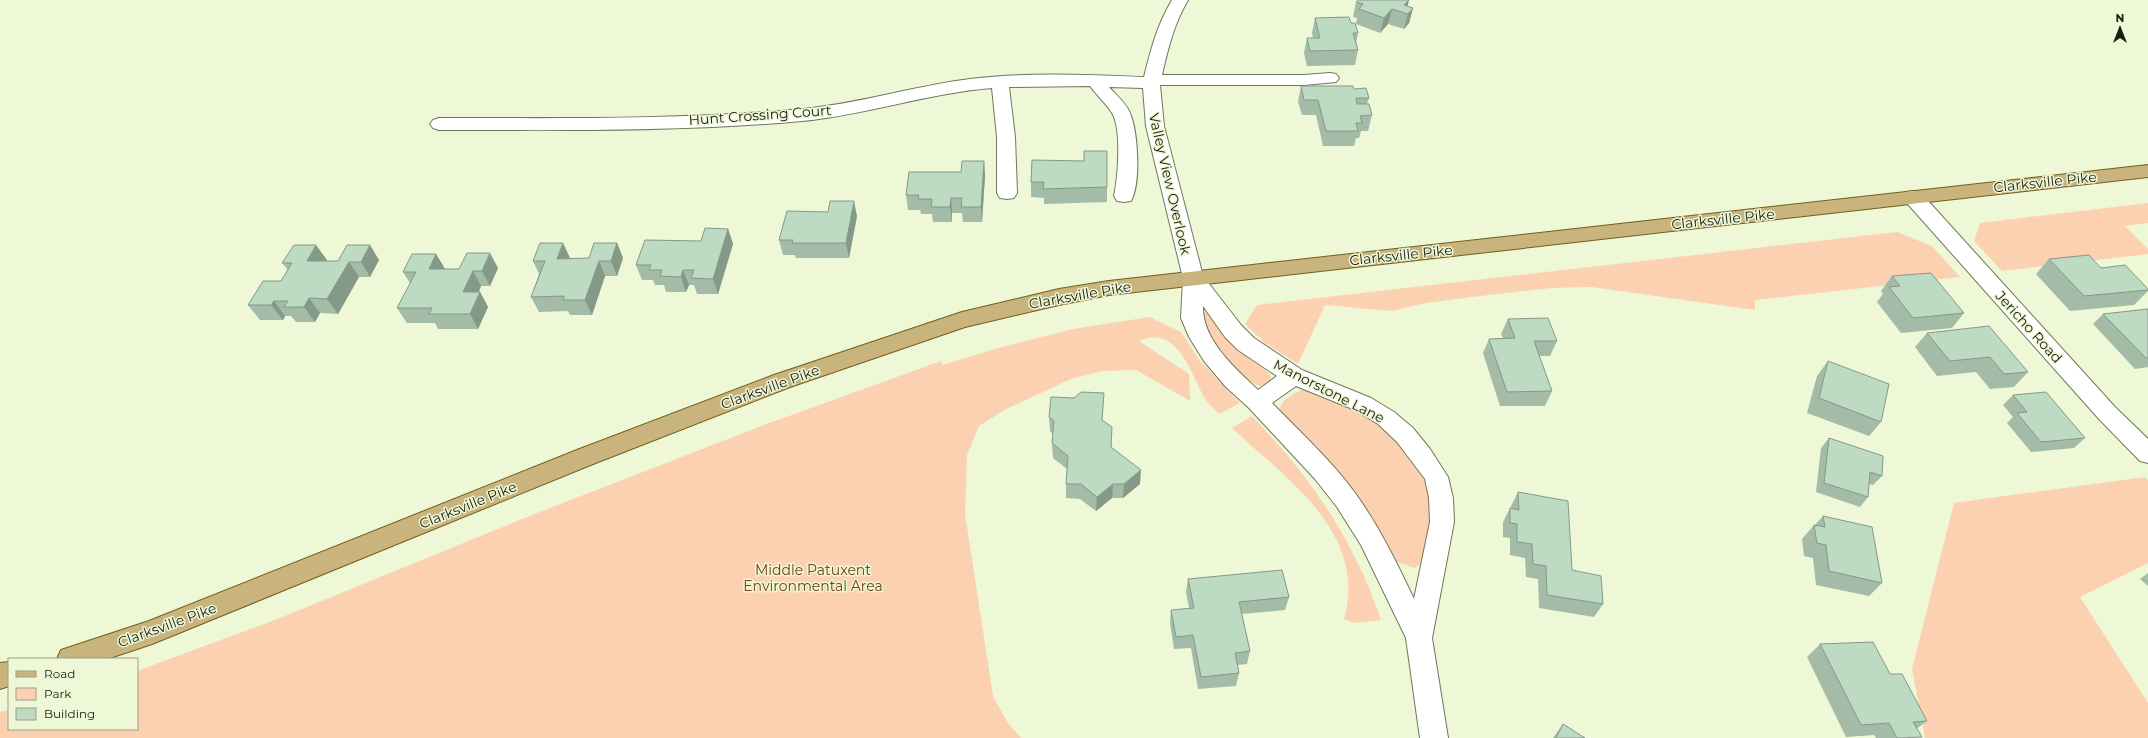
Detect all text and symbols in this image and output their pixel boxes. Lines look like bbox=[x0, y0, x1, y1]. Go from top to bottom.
north arrow bbox=[2100, 8, 2140, 48]
text: N bbox=[2116, 11, 2124, 25]
street label: Hunt Crossing Court bbox=[688, 101, 832, 129]
street label: Valley View Overlook bbox=[1145, 111, 1195, 257]
street label: Clarksville Pike bbox=[1993, 168, 2097, 196]
street label: Clarksville Pike bbox=[1671, 205, 1775, 233]
street label: Clarksville Pike bbox=[1349, 241, 1453, 269]
street label: Clarksville Pike bbox=[1027, 277, 1133, 313]
street label: Jericho Road bbox=[1991, 286, 2066, 367]
street label: Manorstone Lane bbox=[1270, 355, 1388, 427]
street label: Clarksville Pike bbox=[718, 361, 822, 413]
street label: Clarksville Pike bbox=[417, 477, 519, 533]
park label: Middle Patuxent Environmental Area bbox=[743, 561, 883, 595]
street label: Clarksville Pike bbox=[115, 599, 219, 651]
legend bbox=[8, 658, 138, 730]
text: Road bbox=[44, 666, 75, 681]
text: Park bbox=[44, 686, 72, 701]
text: Building bbox=[44, 706, 95, 721]

